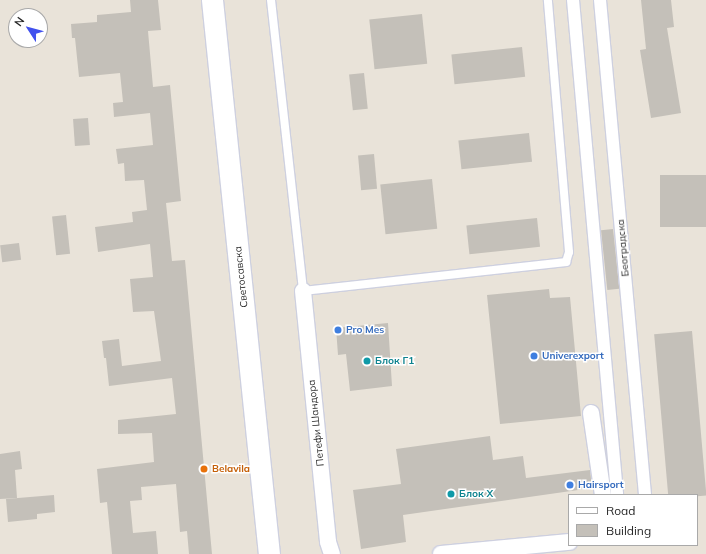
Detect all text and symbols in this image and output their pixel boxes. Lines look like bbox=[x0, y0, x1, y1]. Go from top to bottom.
north arrow bbox=[8, 8, 48, 48]
text: N bbox=[11, 14, 27, 29]
street label: Београдска bbox=[615, 219, 631, 277]
street label: Светосавска bbox=[232, 246, 250, 308]
place label: Pro Mes bbox=[346, 324, 384, 336]
marker: Pro Mes bbox=[333, 325, 343, 335]
place label: Univerexport bbox=[542, 350, 604, 362]
marker: Univerexport bbox=[529, 351, 539, 361]
place label: Блок Г1 bbox=[375, 355, 414, 367]
marker: Блок Г1 bbox=[362, 356, 372, 366]
street label: Петефи Шандора bbox=[305, 379, 327, 467]
place label: Belavila bbox=[212, 463, 250, 475]
marker: Belavila bbox=[199, 464, 209, 474]
place label: Hairsport bbox=[578, 479, 624, 491]
marker: Hairsport bbox=[565, 480, 575, 490]
place label: Блок Х bbox=[459, 488, 493, 500]
marker: Блок Х bbox=[446, 489, 456, 499]
legend bbox=[568, 494, 698, 546]
text: Road bbox=[606, 503, 635, 518]
text: Building bbox=[606, 523, 651, 538]

